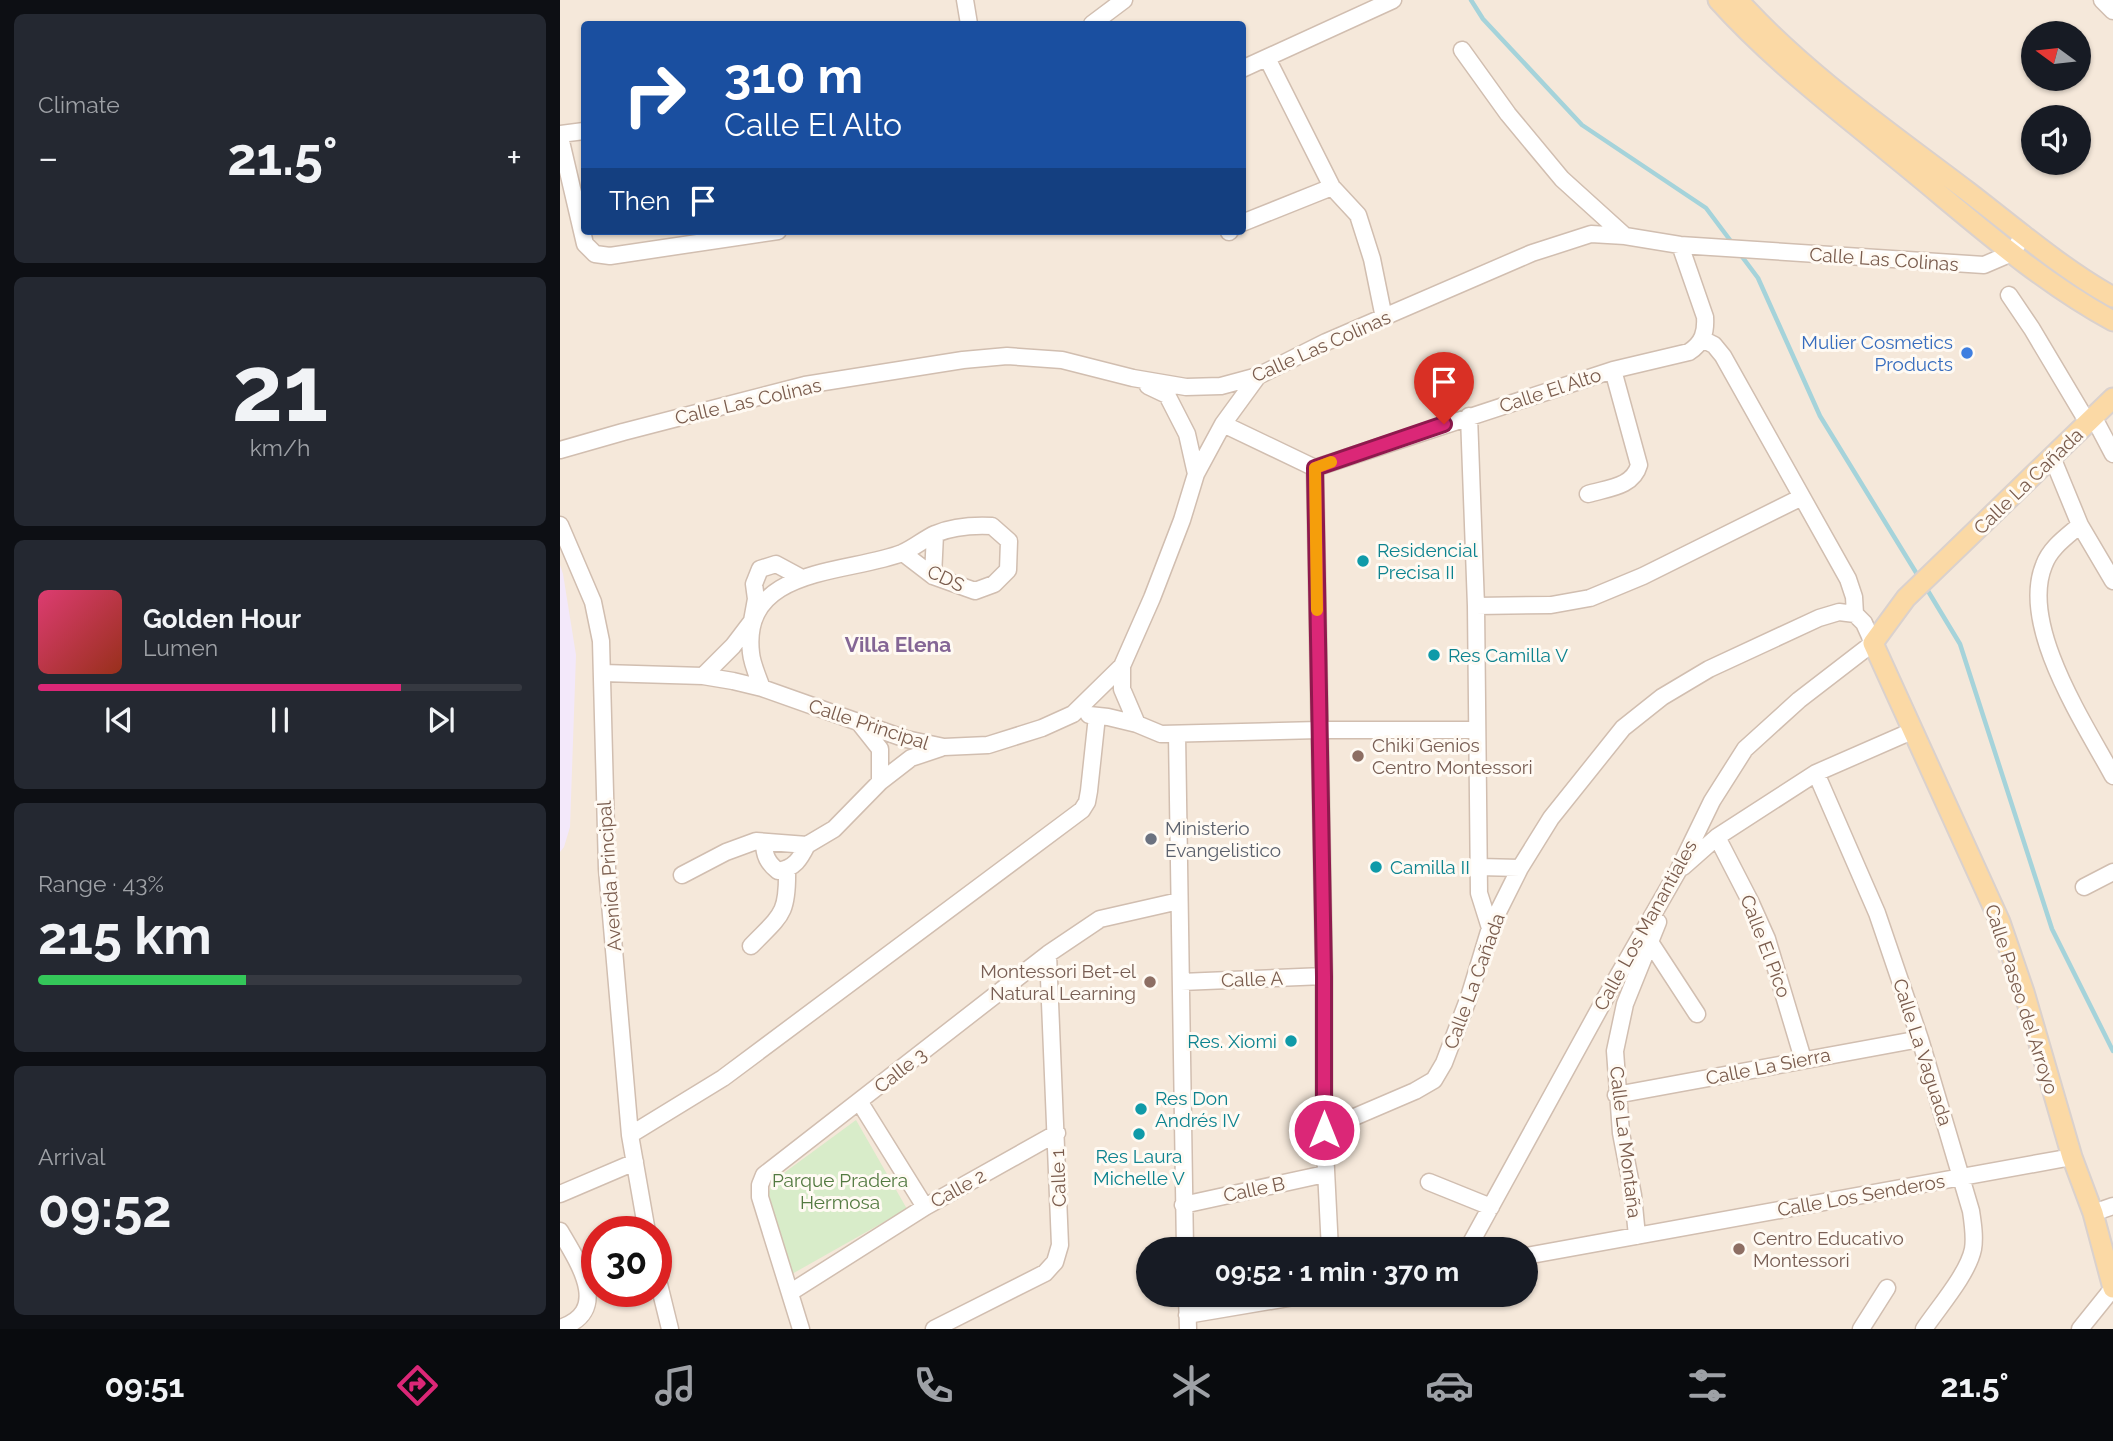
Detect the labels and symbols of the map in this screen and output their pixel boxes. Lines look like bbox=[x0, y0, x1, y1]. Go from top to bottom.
north arrow bbox=[2021, 21, 2091, 91]
street label: Calle Las Colinas bbox=[1809, 243, 1959, 275]
street label: Calle Las Colinas bbox=[1248, 306, 1394, 386]
place label: Mulier Cosmetics Products bbox=[1801, 331, 1953, 375]
marker: Mulier Cosmetics Products bbox=[1959, 345, 1975, 361]
pin bbox=[1414, 352, 1474, 424]
street label: Calle El Alto bbox=[1496, 363, 1604, 417]
street label: Calle Las Colinas bbox=[673, 373, 823, 429]
street label: Calle La Cañada bbox=[1969, 423, 2087, 539]
place label: Residencial Precisa II bbox=[1377, 539, 1479, 583]
marker: Residencial Precisa II bbox=[1355, 553, 1371, 569]
street label: CDS bbox=[924, 560, 968, 596]
district label: Villa Elena bbox=[845, 632, 951, 657]
place label: Res Camilla V bbox=[1448, 644, 1568, 666]
marker: Res Camilla V bbox=[1426, 647, 1442, 663]
street label: Calle Principal bbox=[806, 694, 933, 754]
place label: Chiki Genios Centro Montessori bbox=[1372, 734, 1533, 778]
marker: Chiki Genios Centro Montessori bbox=[1350, 748, 1366, 764]
street label: Avenida Principal bbox=[593, 799, 625, 952]
place label: Ministerio Evangelistico bbox=[1165, 817, 1281, 861]
marker: Ministerio Evangelistico bbox=[1143, 831, 1159, 847]
street label: Calle Los Manantiales bbox=[1589, 836, 1701, 1014]
place label: Camilla II bbox=[1390, 856, 1470, 878]
marker: Camilla II bbox=[1368, 859, 1384, 875]
street label: Calle El Pico bbox=[1736, 891, 1796, 1001]
street label: Calle Paseo del Arroyo bbox=[1981, 901, 2063, 1097]
street label: Calle La Cañada bbox=[1439, 910, 1509, 1052]
place label: Montessori Bet-el Natural Learning bbox=[980, 960, 1137, 1004]
street label: Calle A bbox=[1221, 967, 1284, 991]
marker: Montessori Bet-el Natural Learning bbox=[1142, 974, 1158, 990]
street label: Calle La Vaguada bbox=[1889, 976, 1957, 1128]
place label: Res. Xiomi bbox=[1187, 1030, 1277, 1052]
marker: Res. Xiomi bbox=[1283, 1033, 1299, 1049]
street label: Calle 3 bbox=[870, 1043, 930, 1097]
street label: Calle La Sierra bbox=[1704, 1043, 1832, 1089]
street label: Calle La Montaña bbox=[1606, 1065, 1646, 1219]
place label: Res Don Andrés IV bbox=[1155, 1087, 1240, 1131]
position arrow bbox=[1287, 1093, 1361, 1167]
marker: Res Don Andrés IV bbox=[1133, 1101, 1149, 1117]
marker: Res Laura Michelle V bbox=[1131, 1126, 1147, 1142]
place label: Res Laura Michelle V bbox=[1093, 1145, 1185, 1189]
street label: Calle 1 bbox=[1046, 1149, 1070, 1207]
street label: Calle 2 bbox=[927, 1164, 989, 1212]
park label: Parque Pradera Hermosa bbox=[772, 1169, 908, 1213]
street label: Calle Los Senderos bbox=[1776, 1169, 1946, 1221]
street label: Calle B bbox=[1221, 1172, 1287, 1206]
speed limit sign: 30 bbox=[581, 1216, 672, 1307]
place label: Centro Educativo Montessori bbox=[1753, 1227, 1904, 1271]
marker: Centro Educativo Montessori bbox=[1731, 1241, 1747, 1257]

